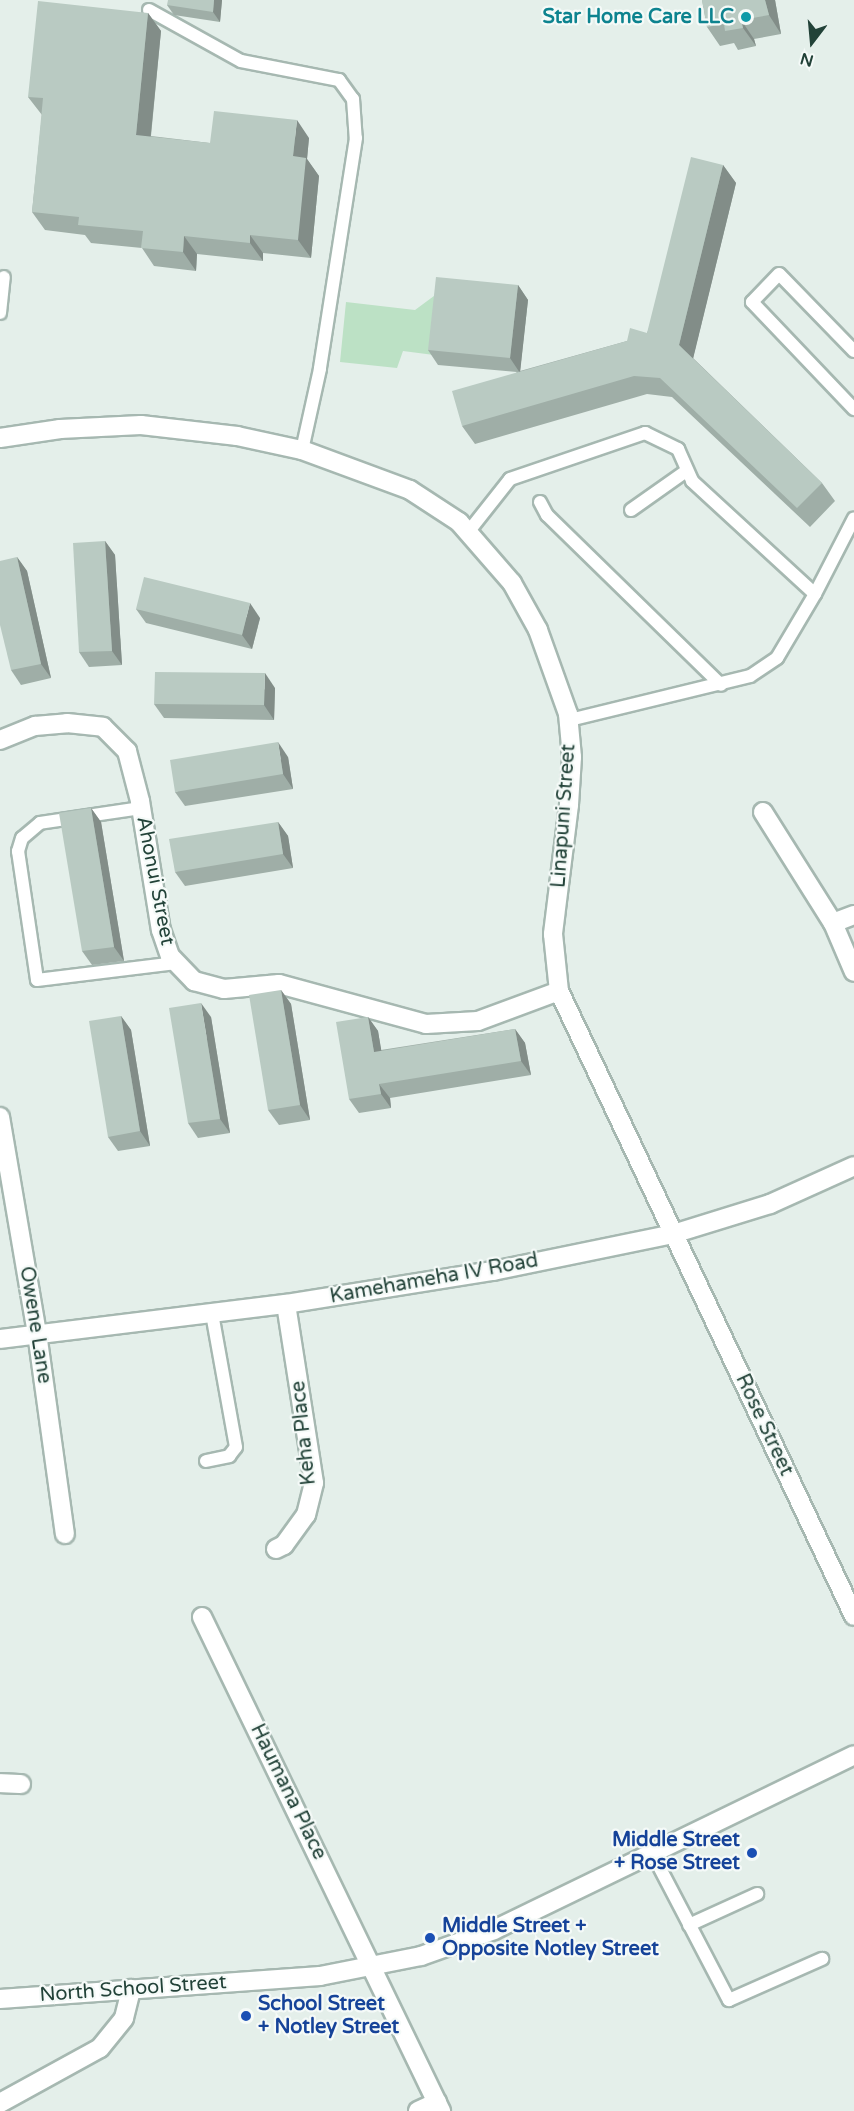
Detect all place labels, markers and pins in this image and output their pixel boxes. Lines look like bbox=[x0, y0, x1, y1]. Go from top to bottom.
place label: Star Home Care LLC bbox=[543, 5, 734, 29]
marker: Star Home Care LLC bbox=[739, 10, 753, 24]
place label: Middle Street + Rose Street bbox=[612, 1829, 740, 1876]
marker: Middle Street + Rose Street bbox=[745, 1846, 759, 1860]
place label: Middle Street + Opposite Notley Street bbox=[442, 1914, 659, 1961]
marker: Middle Street + Opposite Notley Street bbox=[423, 1931, 437, 1945]
place label: School Street + Notley Street bbox=[258, 1992, 399, 2039]
marker: School Street + Notley Street bbox=[239, 2009, 253, 2023]

